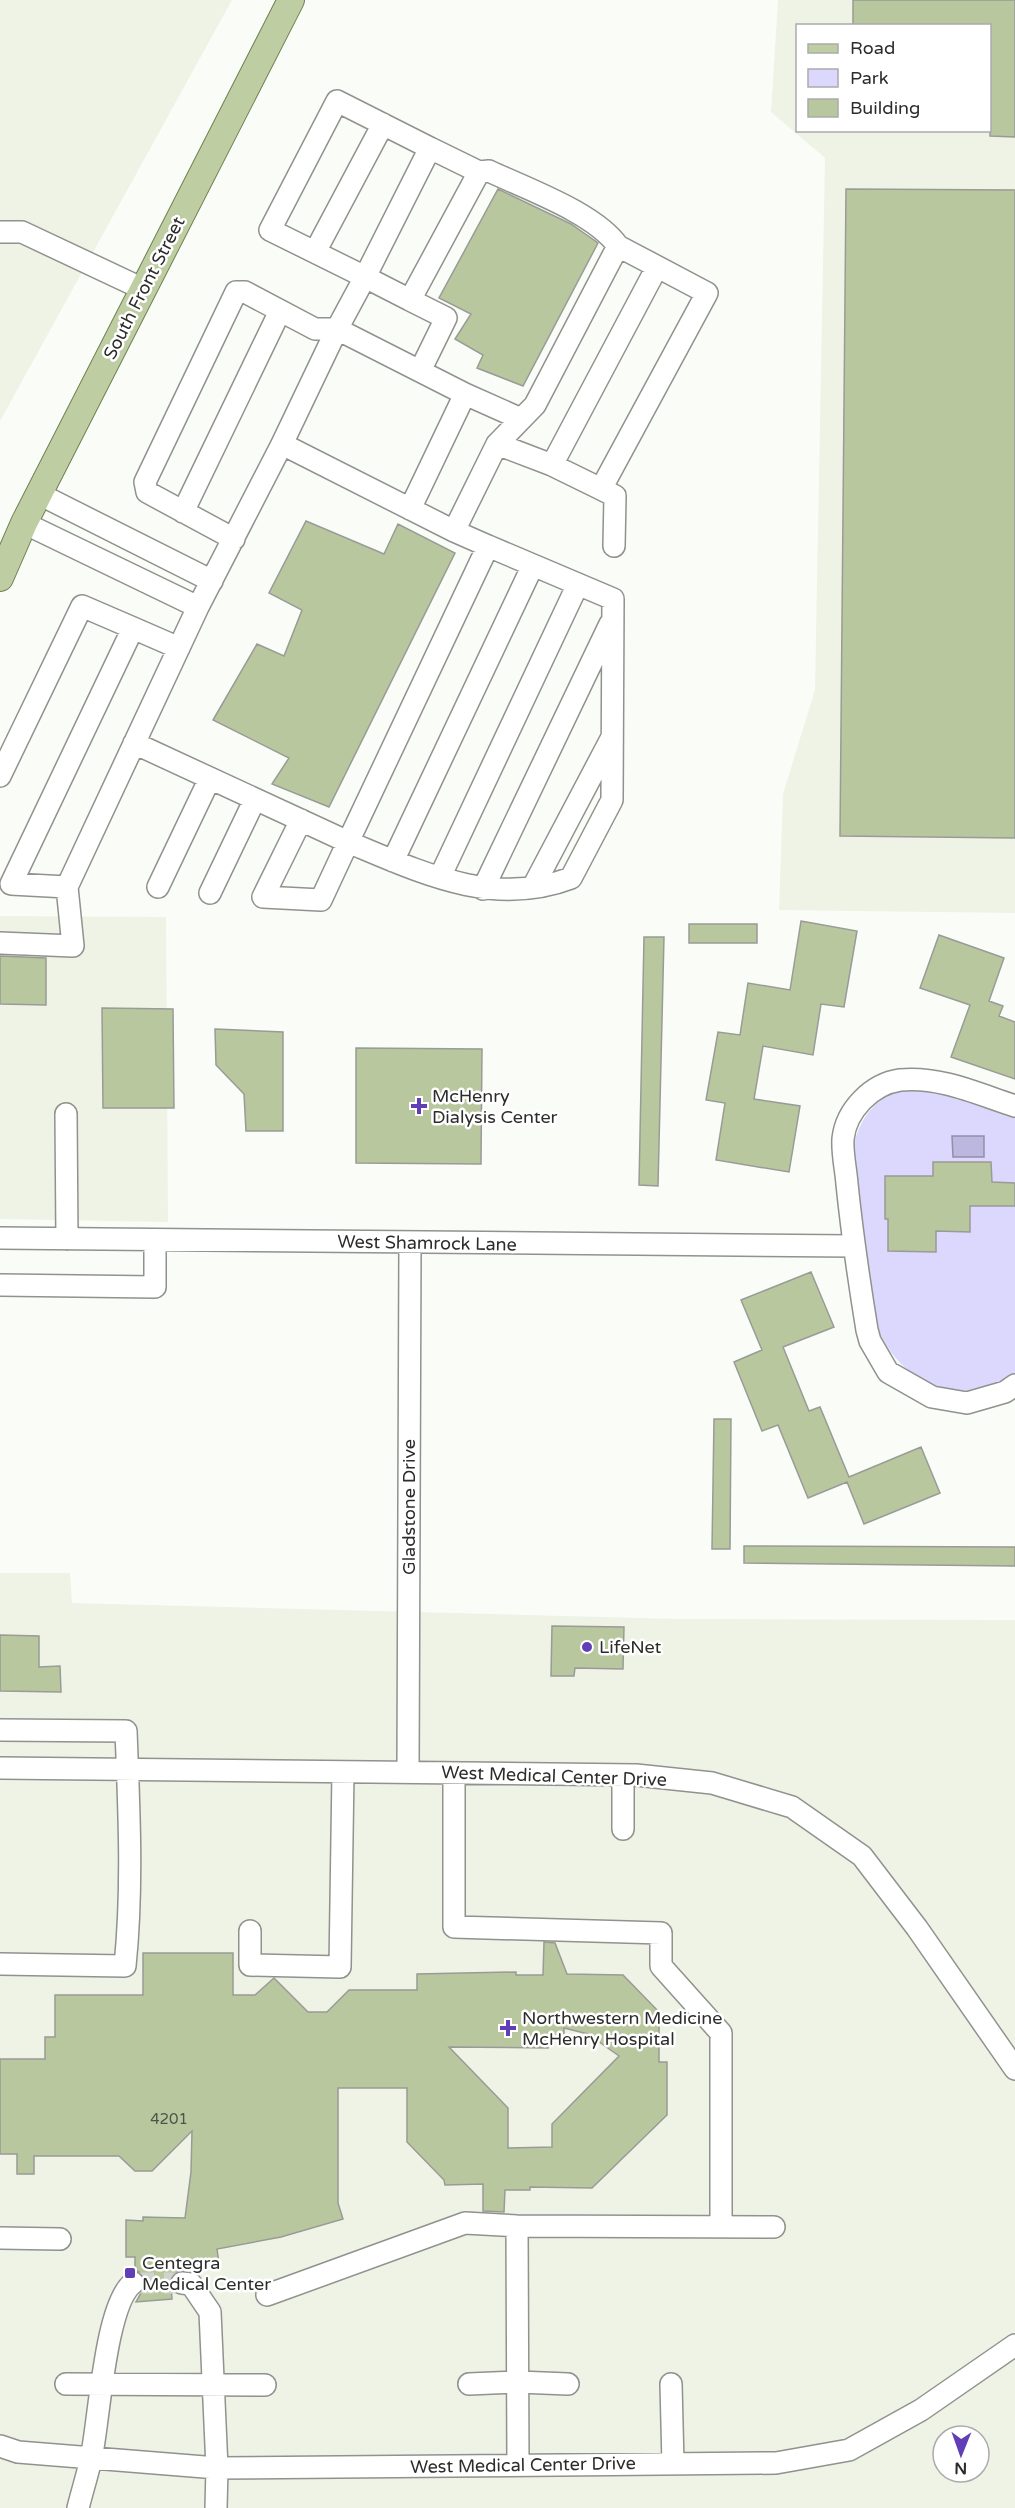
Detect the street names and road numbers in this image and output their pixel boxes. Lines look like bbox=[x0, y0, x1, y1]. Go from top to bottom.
street label: South Front Street bbox=[98, 213, 190, 363]
street label: West Shamrock Lane bbox=[337, 1230, 517, 1256]
street label: Gladstone Drive bbox=[398, 1439, 420, 1575]
street label: West Medical Center Drive bbox=[441, 1761, 667, 1791]
street label: West Medical Center Drive bbox=[410, 2452, 636, 2478]

